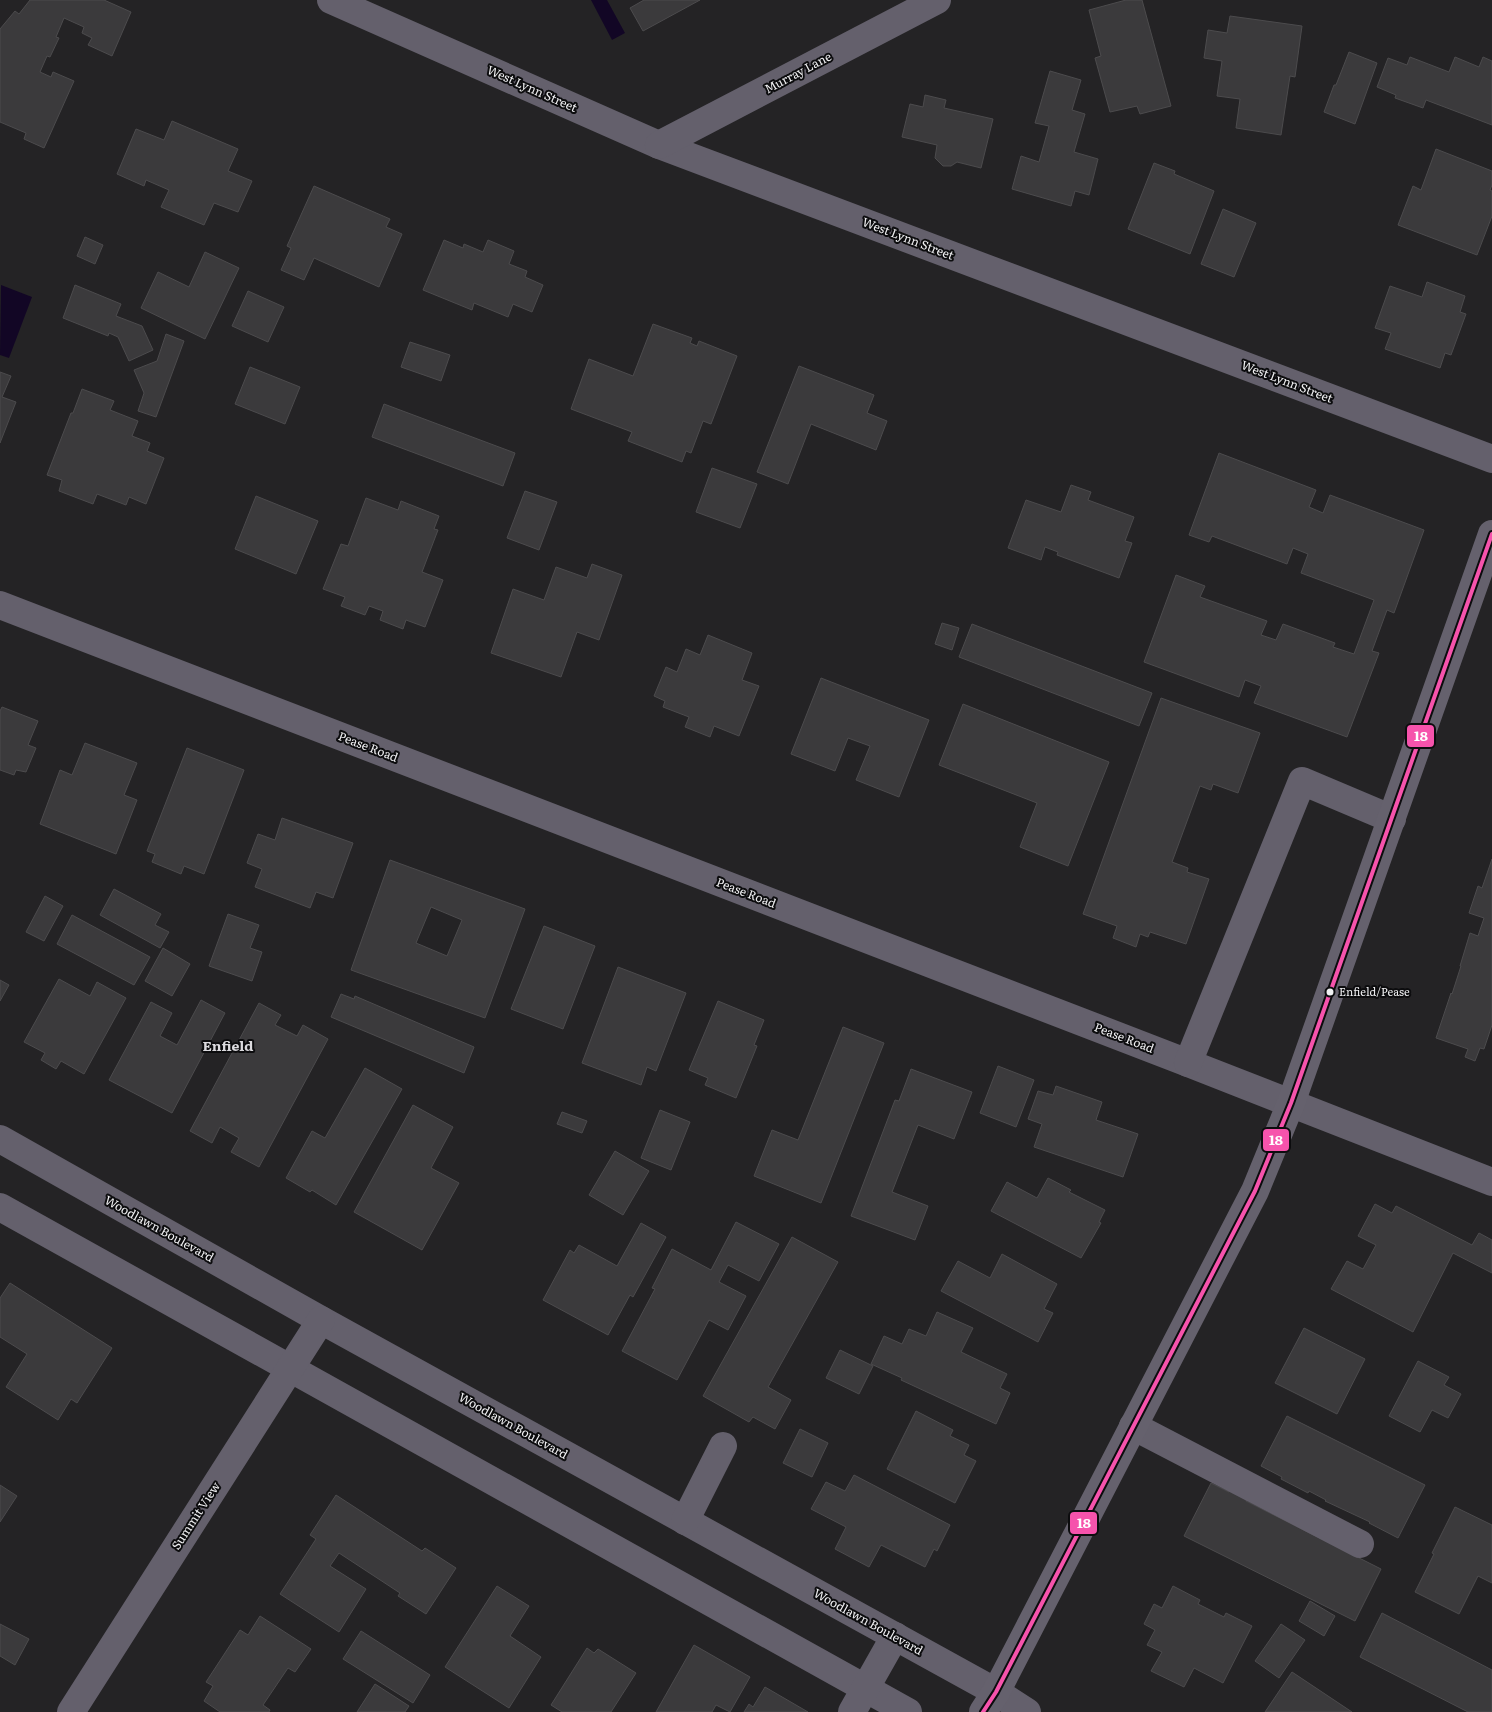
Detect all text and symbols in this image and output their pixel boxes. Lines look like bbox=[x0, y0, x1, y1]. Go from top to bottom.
street label: Murray Lane bbox=[761, 47, 834, 97]
street label: West Lynn Street bbox=[484, 60, 580, 116]
street label: West Lynn Street bbox=[860, 212, 957, 264]
street label: West Lynn Street bbox=[1239, 355, 1336, 407]
line badge: 18 bbox=[1406, 724, 1435, 748]
text: 18 bbox=[1414, 725, 1428, 745]
street label: Pease Road bbox=[336, 726, 402, 766]
street label: Pease Road bbox=[714, 872, 780, 912]
place label: Enfield/Pease bbox=[1339, 983, 1410, 999]
marker: Enfield/Pease bbox=[1325, 987, 1335, 997]
street label: Pease Road bbox=[1092, 1017, 1158, 1057]
district label: Enfield bbox=[202, 1035, 254, 1055]
line badge: 18 bbox=[1262, 1128, 1290, 1152]
text: 18 bbox=[1269, 1129, 1283, 1149]
street label: Woodlawn Boulevard bbox=[101, 1190, 218, 1266]
street label: Woodlawn Boulevard bbox=[455, 1387, 572, 1463]
street label: Summit View bbox=[166, 1477, 224, 1553]
line badge: 18 bbox=[1069, 1511, 1098, 1535]
text: 18 bbox=[1077, 1512, 1091, 1532]
street label: Woodlawn Boulevard bbox=[810, 1583, 927, 1659]

